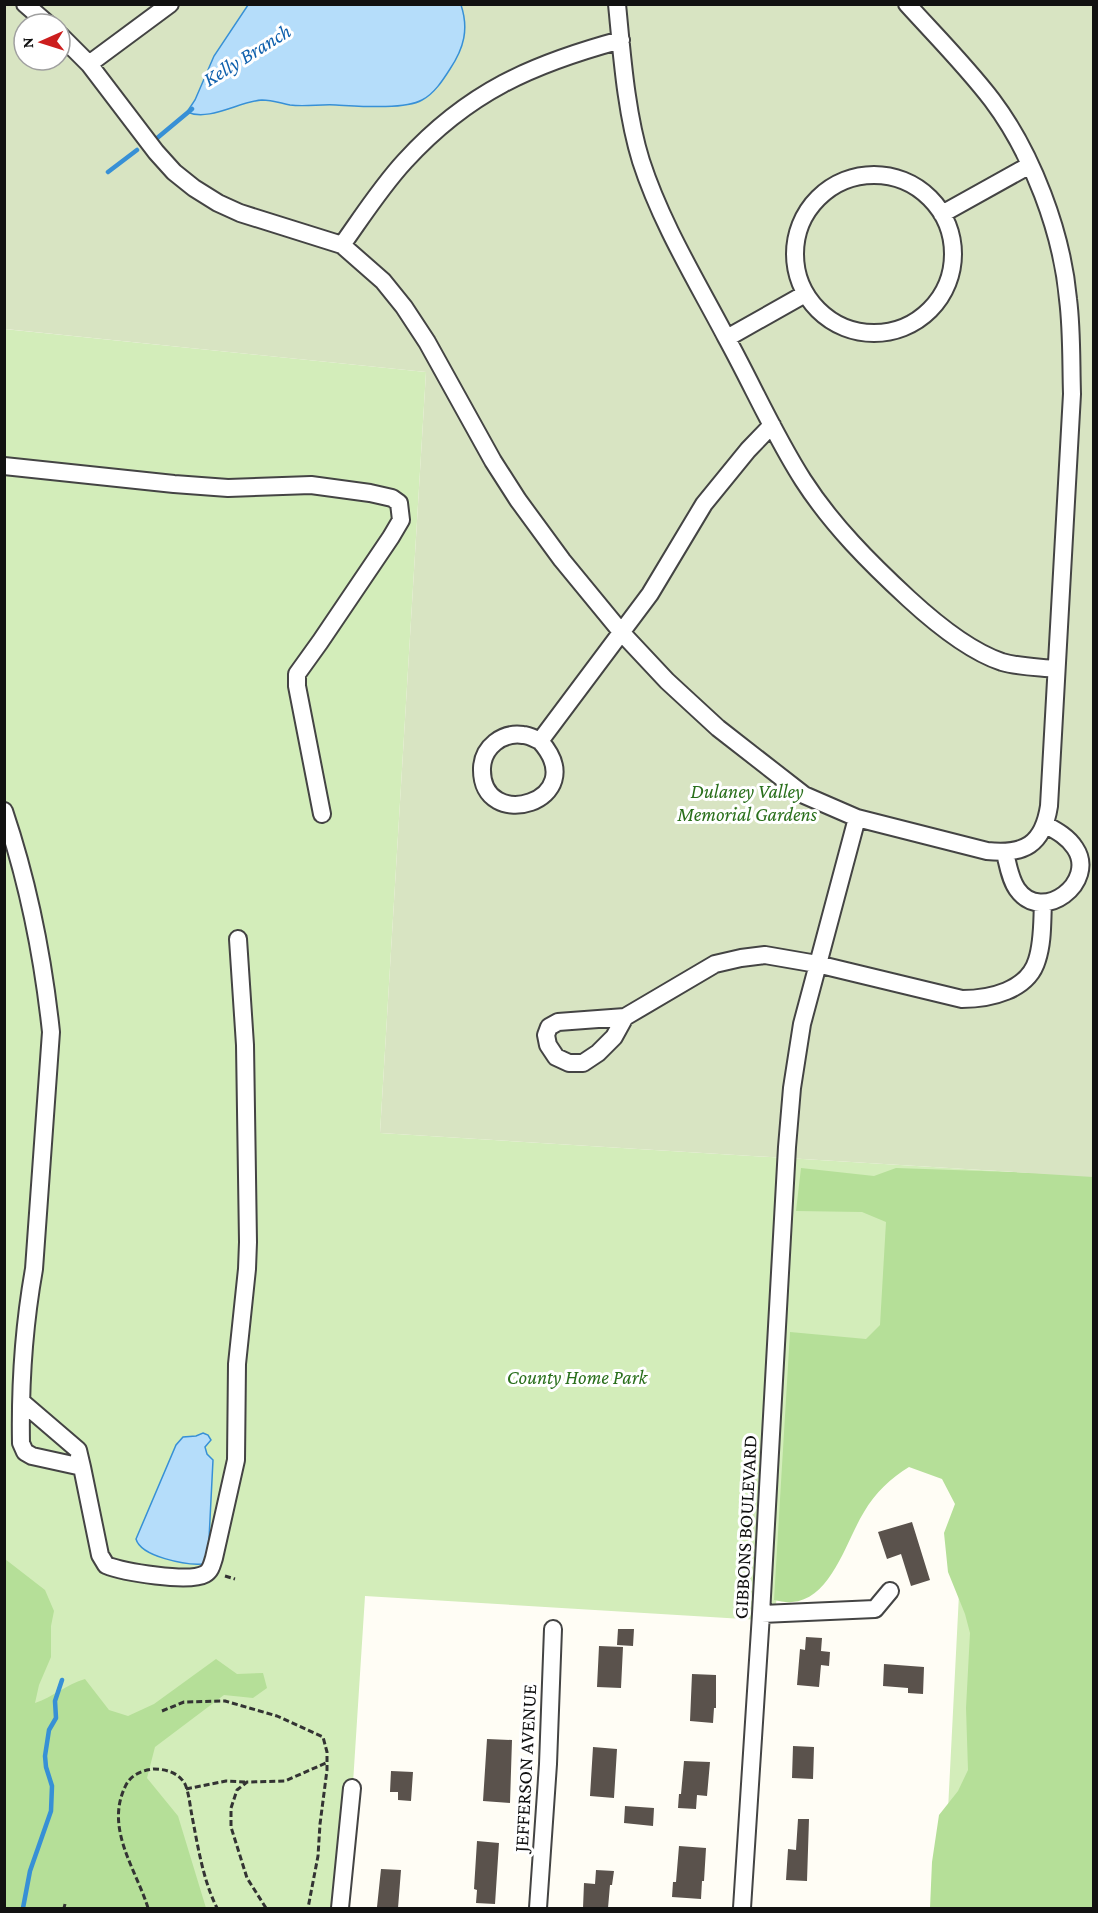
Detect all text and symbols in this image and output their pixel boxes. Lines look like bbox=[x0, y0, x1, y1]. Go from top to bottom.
north arrow bbox=[12, 12, 72, 72]
water label: Kelly Branch bbox=[199, 19, 295, 91]
text: N bbox=[19, 37, 36, 49]
park label: Dulaney Valley Memorial Gardens bbox=[676, 780, 818, 825]
park label: County Home Park bbox=[507, 1366, 649, 1389]
street label: GIBBONS BOULEVARD bbox=[729, 1434, 761, 1620]
street label: JEFFERSON AVENUE bbox=[510, 1683, 541, 1855]

